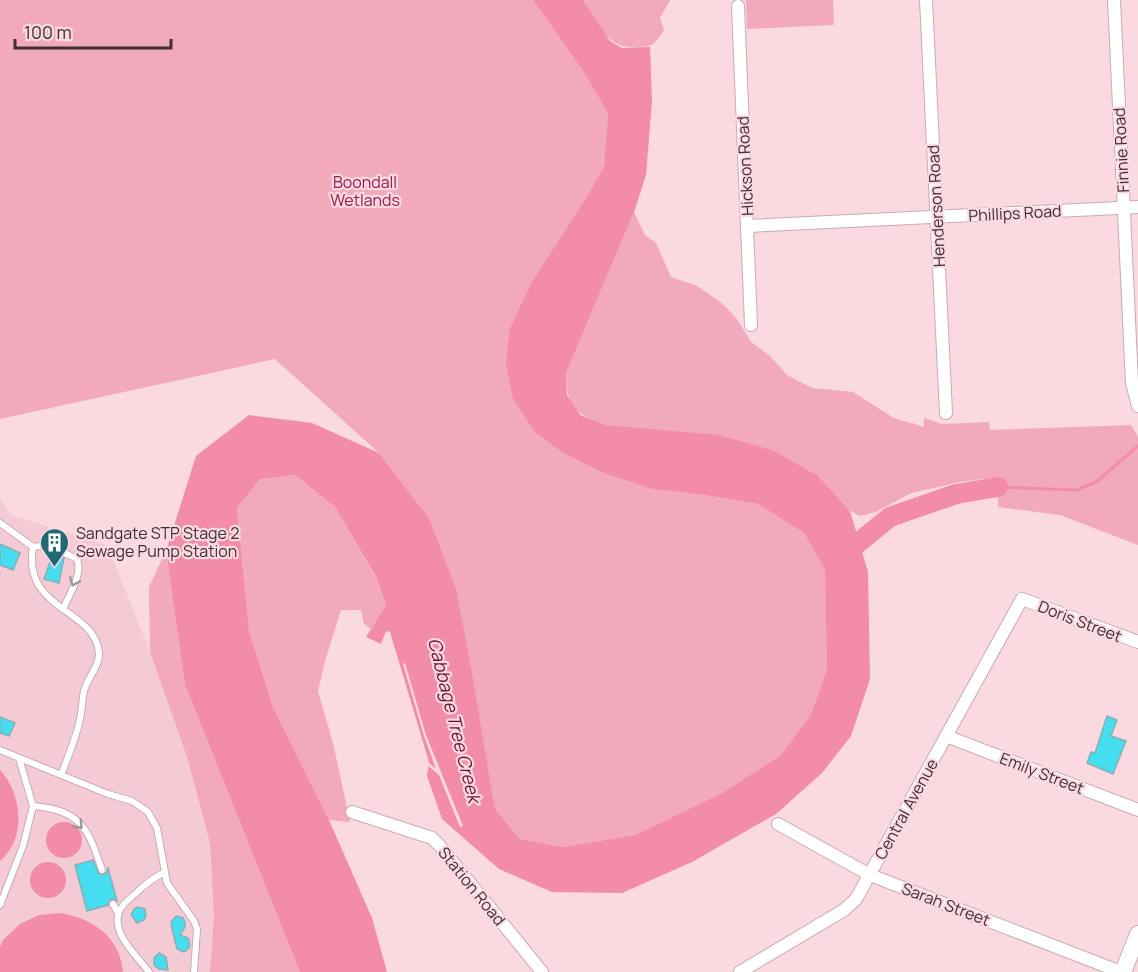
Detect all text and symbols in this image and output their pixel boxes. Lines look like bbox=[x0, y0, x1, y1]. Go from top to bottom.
scale bar bbox=[15, 12, 171, 50]
text: 100 m bbox=[24, 20, 72, 44]
street label: Finnie Road bbox=[1108, 107, 1134, 193]
street label: Hickson Road bbox=[731, 116, 759, 216]
street label: Henderson Road bbox=[922, 144, 950, 268]
park label: Boondall Wetlands bbox=[330, 171, 400, 211]
street label: Phillips Road bbox=[968, 200, 1062, 226]
place label: Sandgate STP Stage 2 Sewage Pump Station bbox=[76, 522, 239, 562]
building icon: Sandgate STP Stage 2 Sewage Pump Station bbox=[39, 526, 71, 568]
one-way arrow bbox=[69, 575, 81, 586]
street label: Doris Street bbox=[1035, 595, 1125, 647]
water label: Cabbage Tree Creek bbox=[423, 635, 488, 808]
street label: Emily Street bbox=[997, 747, 1087, 799]
street label: Central Avenue bbox=[869, 754, 943, 864]
one-way arrow bbox=[72, 818, 83, 828]
street label: Station Road bbox=[433, 842, 511, 930]
street label: Sarah Street bbox=[899, 877, 993, 931]

